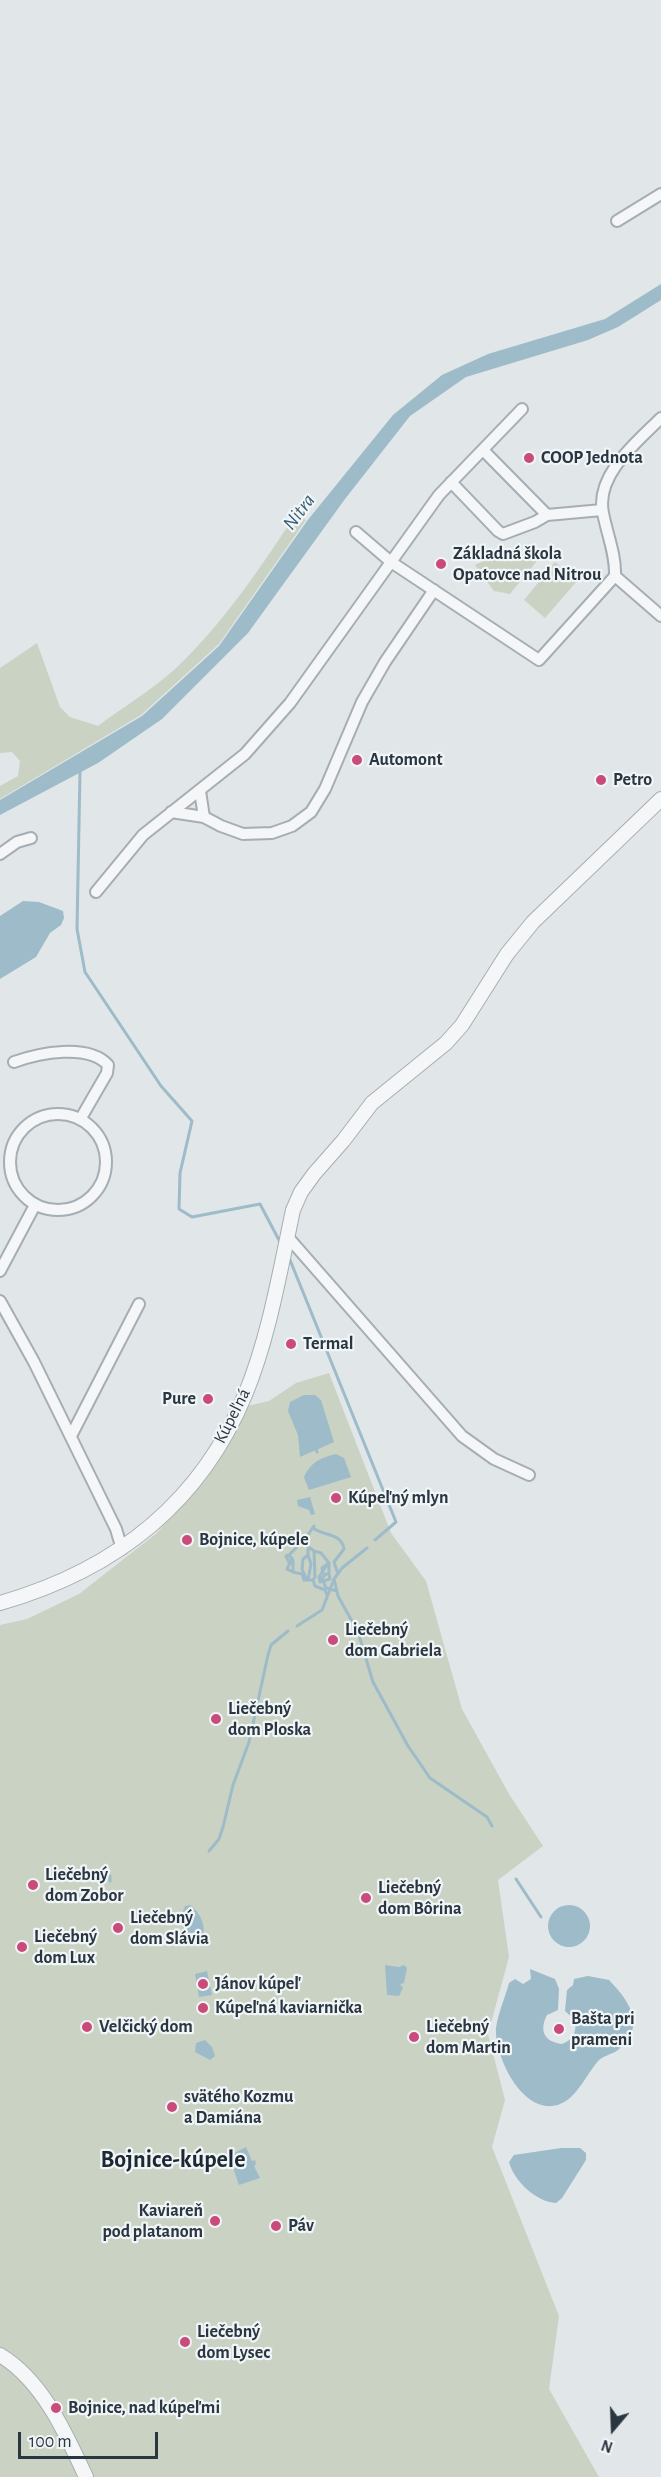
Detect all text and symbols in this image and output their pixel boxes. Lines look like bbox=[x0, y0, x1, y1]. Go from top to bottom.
place label: COOP Jednota bbox=[541, 447, 643, 469]
marker: COOP Jednota bbox=[522, 451, 536, 465]
water label: Nitra bbox=[278, 489, 320, 535]
place label: Základná škola Opatovce nad Nitrou bbox=[453, 543, 601, 586]
marker: Základná škola Opatovce nad Nitrou bbox=[434, 557, 448, 571]
place label: Automont bbox=[369, 749, 442, 771]
marker: Automont bbox=[350, 753, 364, 767]
place label: Petro bbox=[613, 769, 652, 791]
marker: Petro bbox=[594, 773, 608, 787]
place label: Termal bbox=[303, 1333, 354, 1355]
marker: Termal bbox=[284, 1337, 298, 1351]
street label: Kúpeľná bbox=[209, 1385, 255, 1447]
place label: Pure bbox=[162, 1388, 196, 1410]
marker: Pure bbox=[201, 1392, 215, 1406]
place label: Kúpeľný mlyn bbox=[348, 1487, 448, 1509]
marker: Kúpeľný mlyn bbox=[329, 1491, 343, 1505]
place label: Bojnice, kúpele bbox=[199, 1529, 309, 1551]
marker: Bojnice, kúpele bbox=[180, 1533, 194, 1547]
place label: Liečebný dom Gabriela bbox=[345, 1619, 442, 1662]
marker: Liečebný dom Gabriela bbox=[326, 1633, 340, 1647]
place label: Liečebný dom Ploska bbox=[228, 1698, 311, 1740]
marker: Liečebný dom Ploska bbox=[209, 1712, 223, 1726]
place label: Liečebný dom Zobor bbox=[45, 1864, 123, 1906]
place label: Liečebný dom Bôrina bbox=[378, 1877, 462, 1920]
marker: Liečebný dom Zobor bbox=[26, 1878, 40, 1892]
marker: Liečebný dom Bôrina bbox=[359, 1891, 373, 1905]
place label: Liečebný dom Slávia bbox=[130, 1907, 209, 1950]
marker: Liečebný dom Slávia bbox=[111, 1921, 125, 1935]
place label: Liečebný dom Lux bbox=[34, 1926, 97, 1968]
marker: Liečebný dom Lux bbox=[15, 1940, 29, 1954]
place label: Jánov kúpeľ bbox=[215, 1973, 300, 1995]
marker: Jánov kúpeľ bbox=[196, 1977, 210, 1991]
place label: Kúpeľná kaviarnička bbox=[215, 1997, 362, 2019]
marker: Kúpeľná kaviarnička bbox=[196, 2001, 210, 2015]
place label: Bašta pri prameni bbox=[571, 2008, 635, 2050]
place label: Velčický dom bbox=[99, 2016, 193, 2038]
place label: Liečebný dom Martin bbox=[426, 2016, 511, 2058]
marker: Velčický dom bbox=[80, 2020, 94, 2034]
marker: Bašta pri prameni bbox=[552, 2022, 566, 2036]
marker: Liečebný dom Martin bbox=[407, 2030, 421, 2044]
place label: svätého Kozmu a Damiána bbox=[184, 2086, 293, 2128]
marker: svätého Kozmu a Damiána bbox=[165, 2100, 179, 2114]
district label: Bojnice-kúpele bbox=[101, 2146, 245, 2174]
place label: Kaviareň pod platanom bbox=[102, 2200, 203, 2242]
marker: Kaviareň pod platanom bbox=[208, 2214, 222, 2228]
place label: Páv bbox=[288, 2215, 314, 2237]
marker: Páv bbox=[269, 2219, 283, 2233]
place label: Liečebný dom Lysec bbox=[197, 2321, 270, 2364]
marker: Liečebný dom Lysec bbox=[178, 2335, 192, 2349]
place label: Bojnice, nad kúpeľmi bbox=[68, 2397, 220, 2419]
north arrow bbox=[583, 2399, 643, 2459]
marker: Bojnice, nad kúpeľmi bbox=[49, 2401, 63, 2415]
scale bar bbox=[21, 2420, 160, 2458]
text: 100 m bbox=[29, 2433, 72, 2451]
text: N bbox=[599, 2437, 615, 2455]

